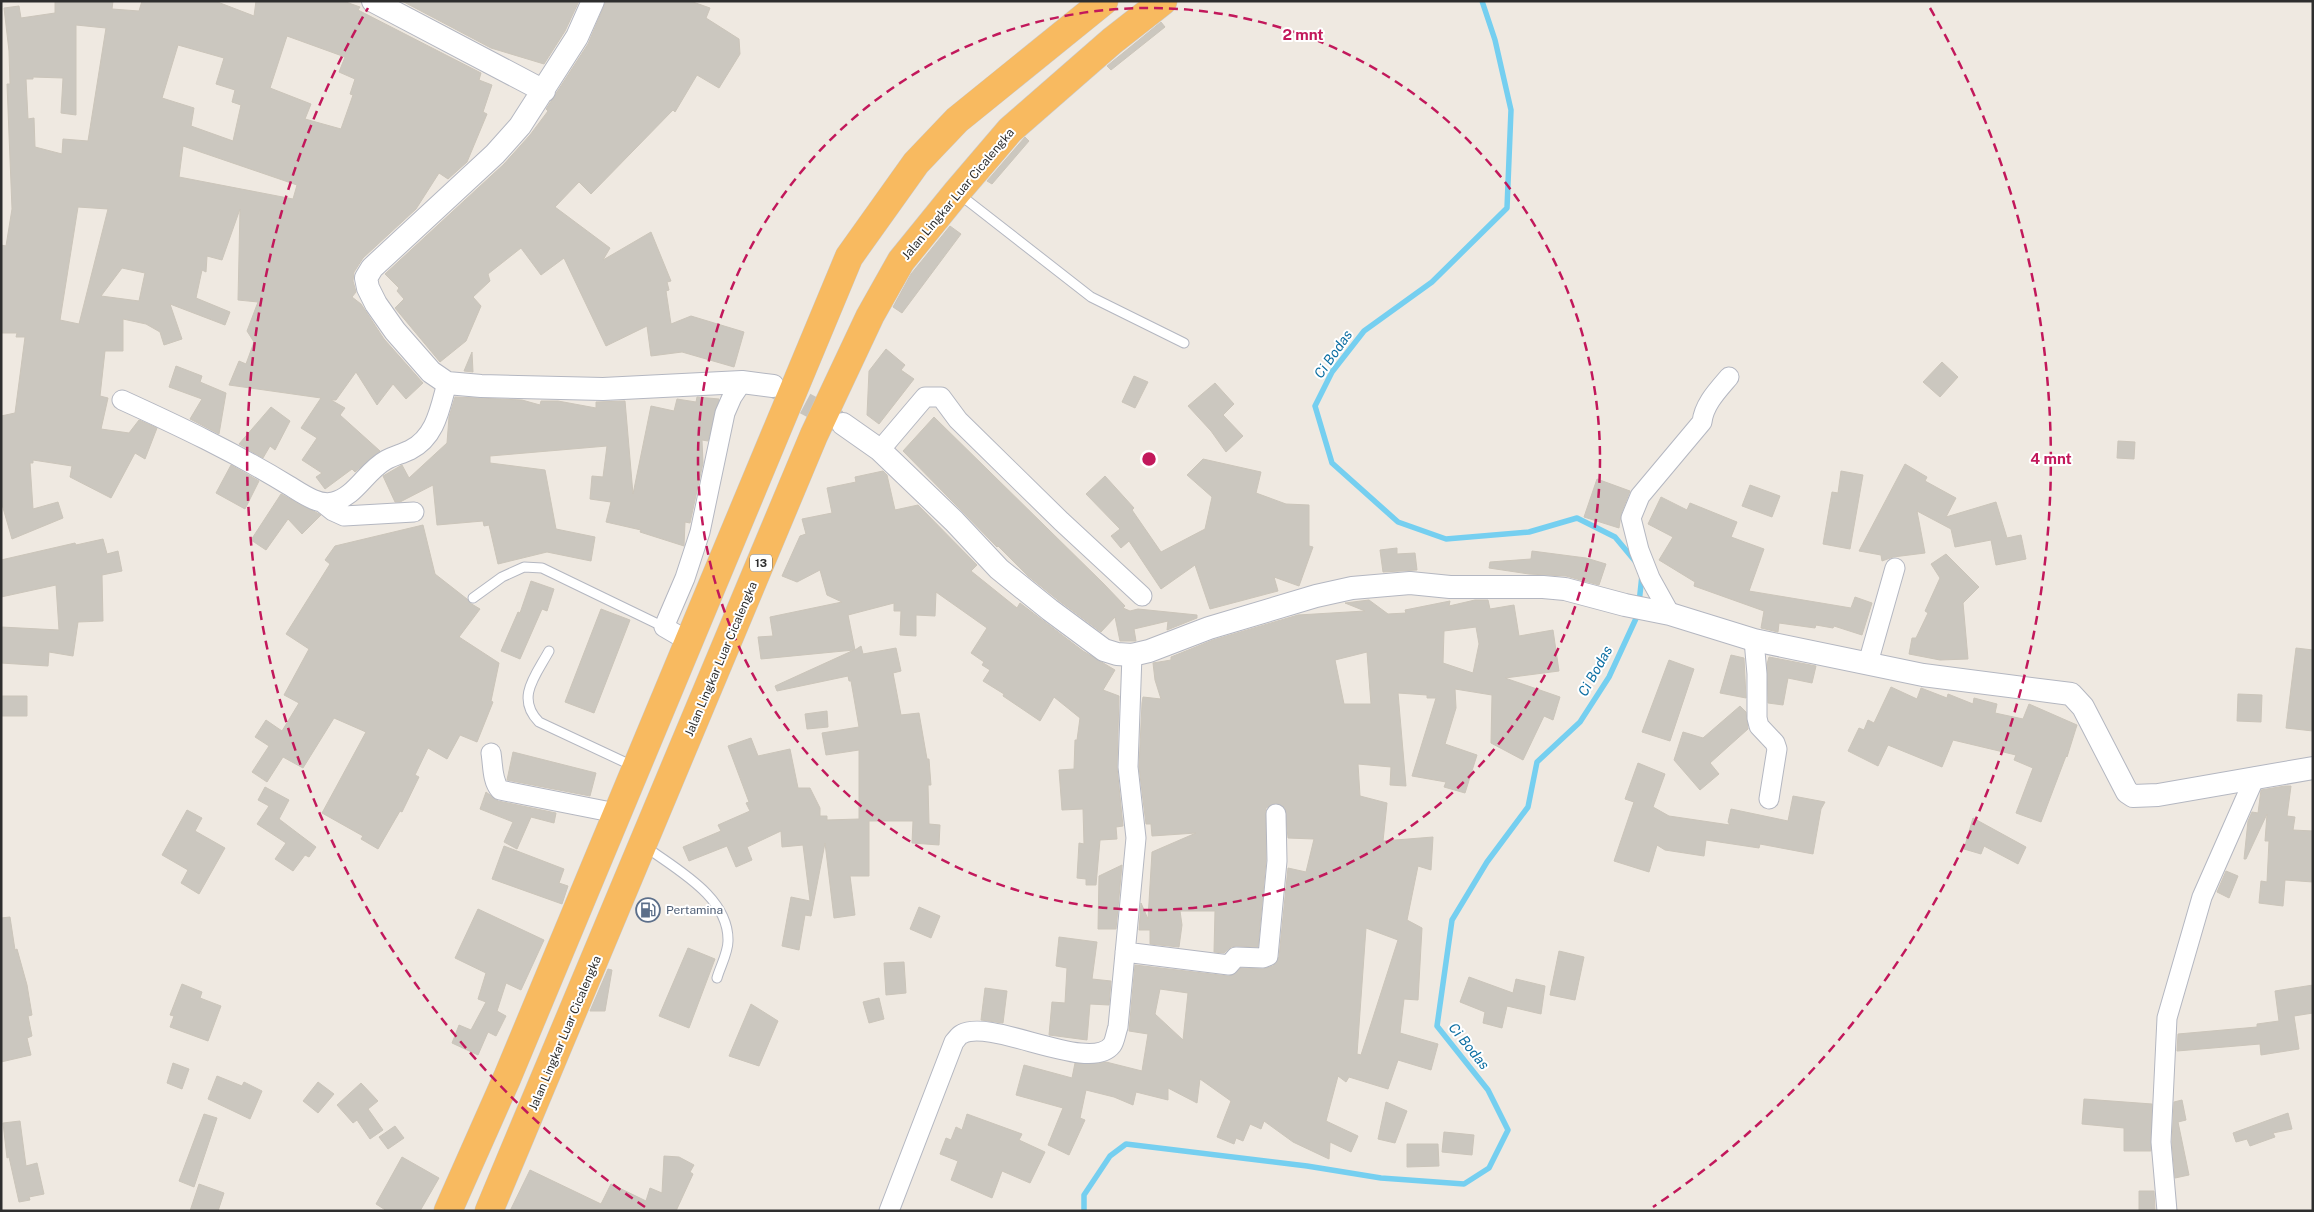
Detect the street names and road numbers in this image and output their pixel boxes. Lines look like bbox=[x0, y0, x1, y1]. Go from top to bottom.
street label: Jalan Lingkar Luar Cicalengka bbox=[899, 126, 1017, 262]
road number: 13 bbox=[750, 554, 772, 572]
street label: Jalan Lingkar Luar Cicalengka bbox=[682, 580, 760, 738]
street label: Jalan Lingkar Luar Cicalengka bbox=[526, 954, 604, 1112]

